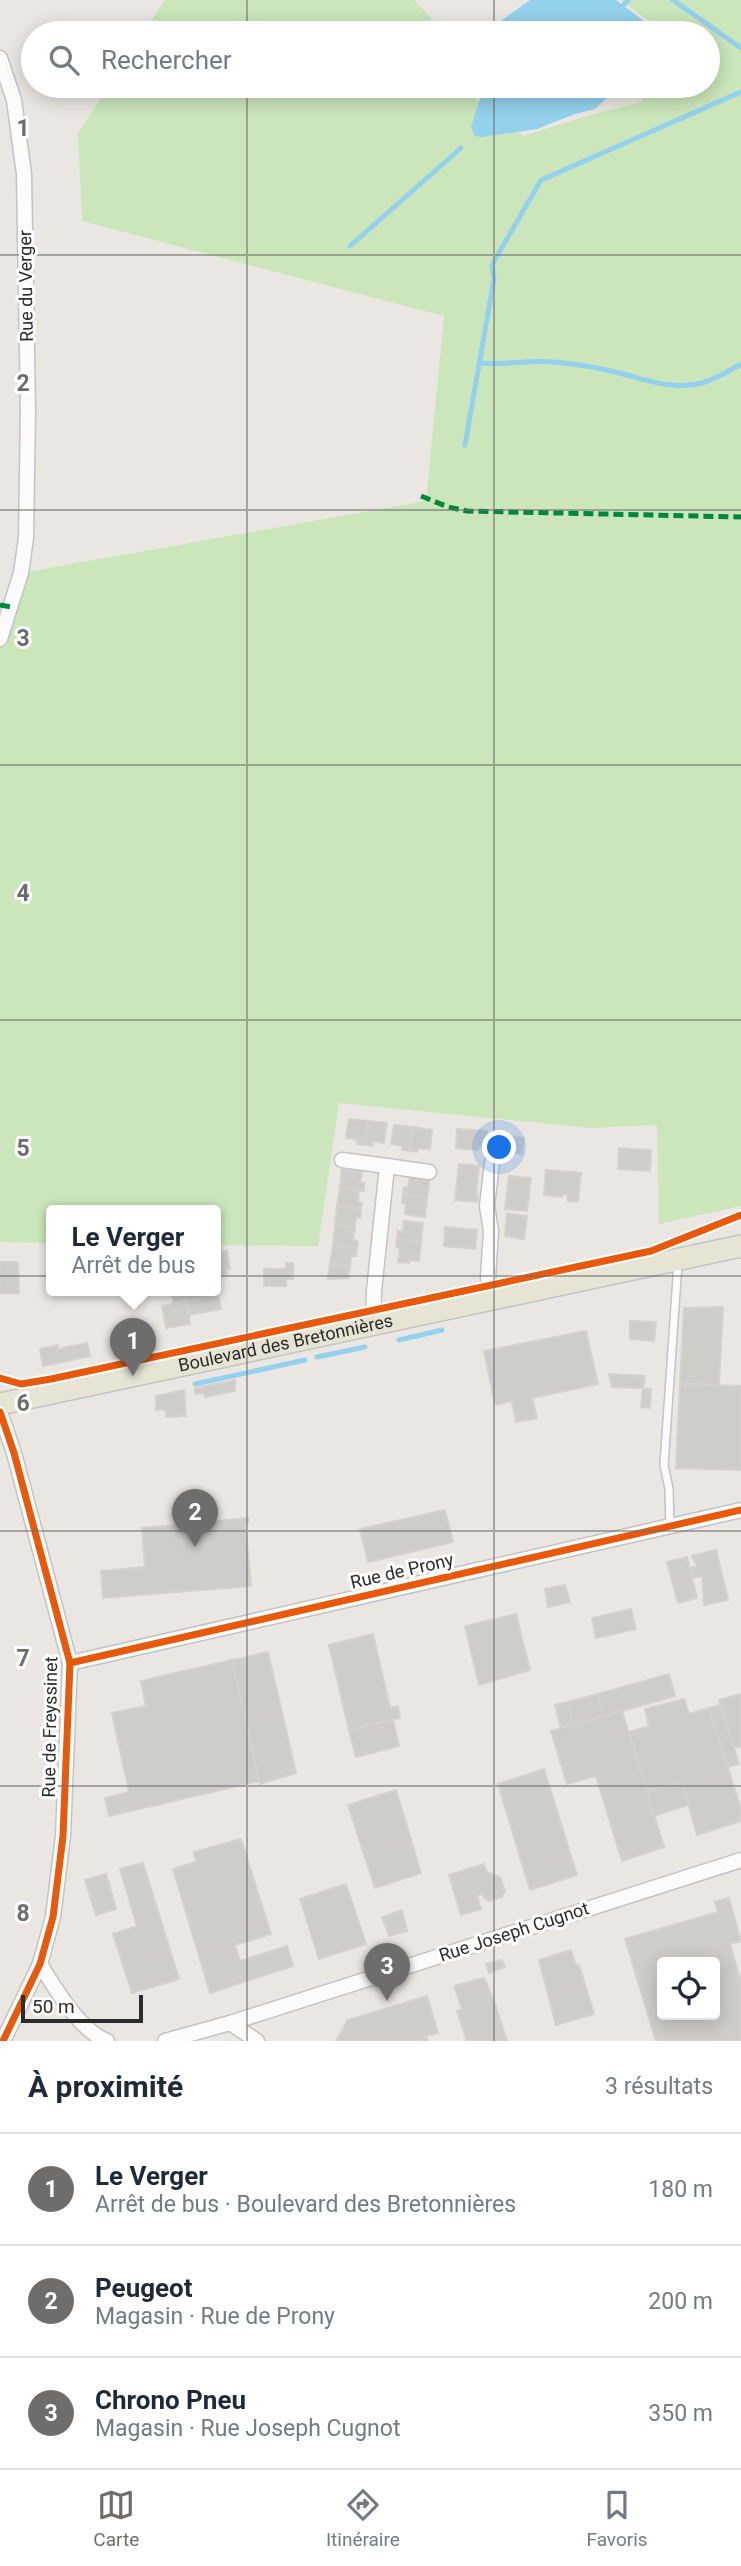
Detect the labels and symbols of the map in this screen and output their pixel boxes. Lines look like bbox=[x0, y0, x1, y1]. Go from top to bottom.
text: 1 bbox=[16, 115, 30, 142]
street label: Rue du Verger bbox=[14, 230, 37, 342]
text: 2 bbox=[16, 370, 30, 397]
text: 3 bbox=[16, 625, 30, 652]
text: 4 bbox=[16, 880, 30, 907]
your location bbox=[482, 1130, 516, 1164]
text: 5 bbox=[16, 1135, 30, 1162]
street label: Boulevard des Bretonnières bbox=[176, 1310, 395, 1376]
pin: 1 bbox=[110, 1318, 156, 1376]
text: 6 bbox=[16, 1390, 30, 1417]
pin: 2 bbox=[172, 1489, 218, 1547]
street label: Rue de Prony bbox=[348, 1548, 456, 1593]
text: 7 bbox=[16, 1645, 30, 1672]
street label: Rue de Freyssinet bbox=[38, 1656, 61, 1798]
street label: Rue Joseph Cugnot bbox=[436, 1897, 592, 1966]
text: 8 bbox=[16, 1900, 30, 1927]
pin: 3 bbox=[364, 1943, 410, 2001]
scale bar bbox=[21, 1992, 144, 2024]

